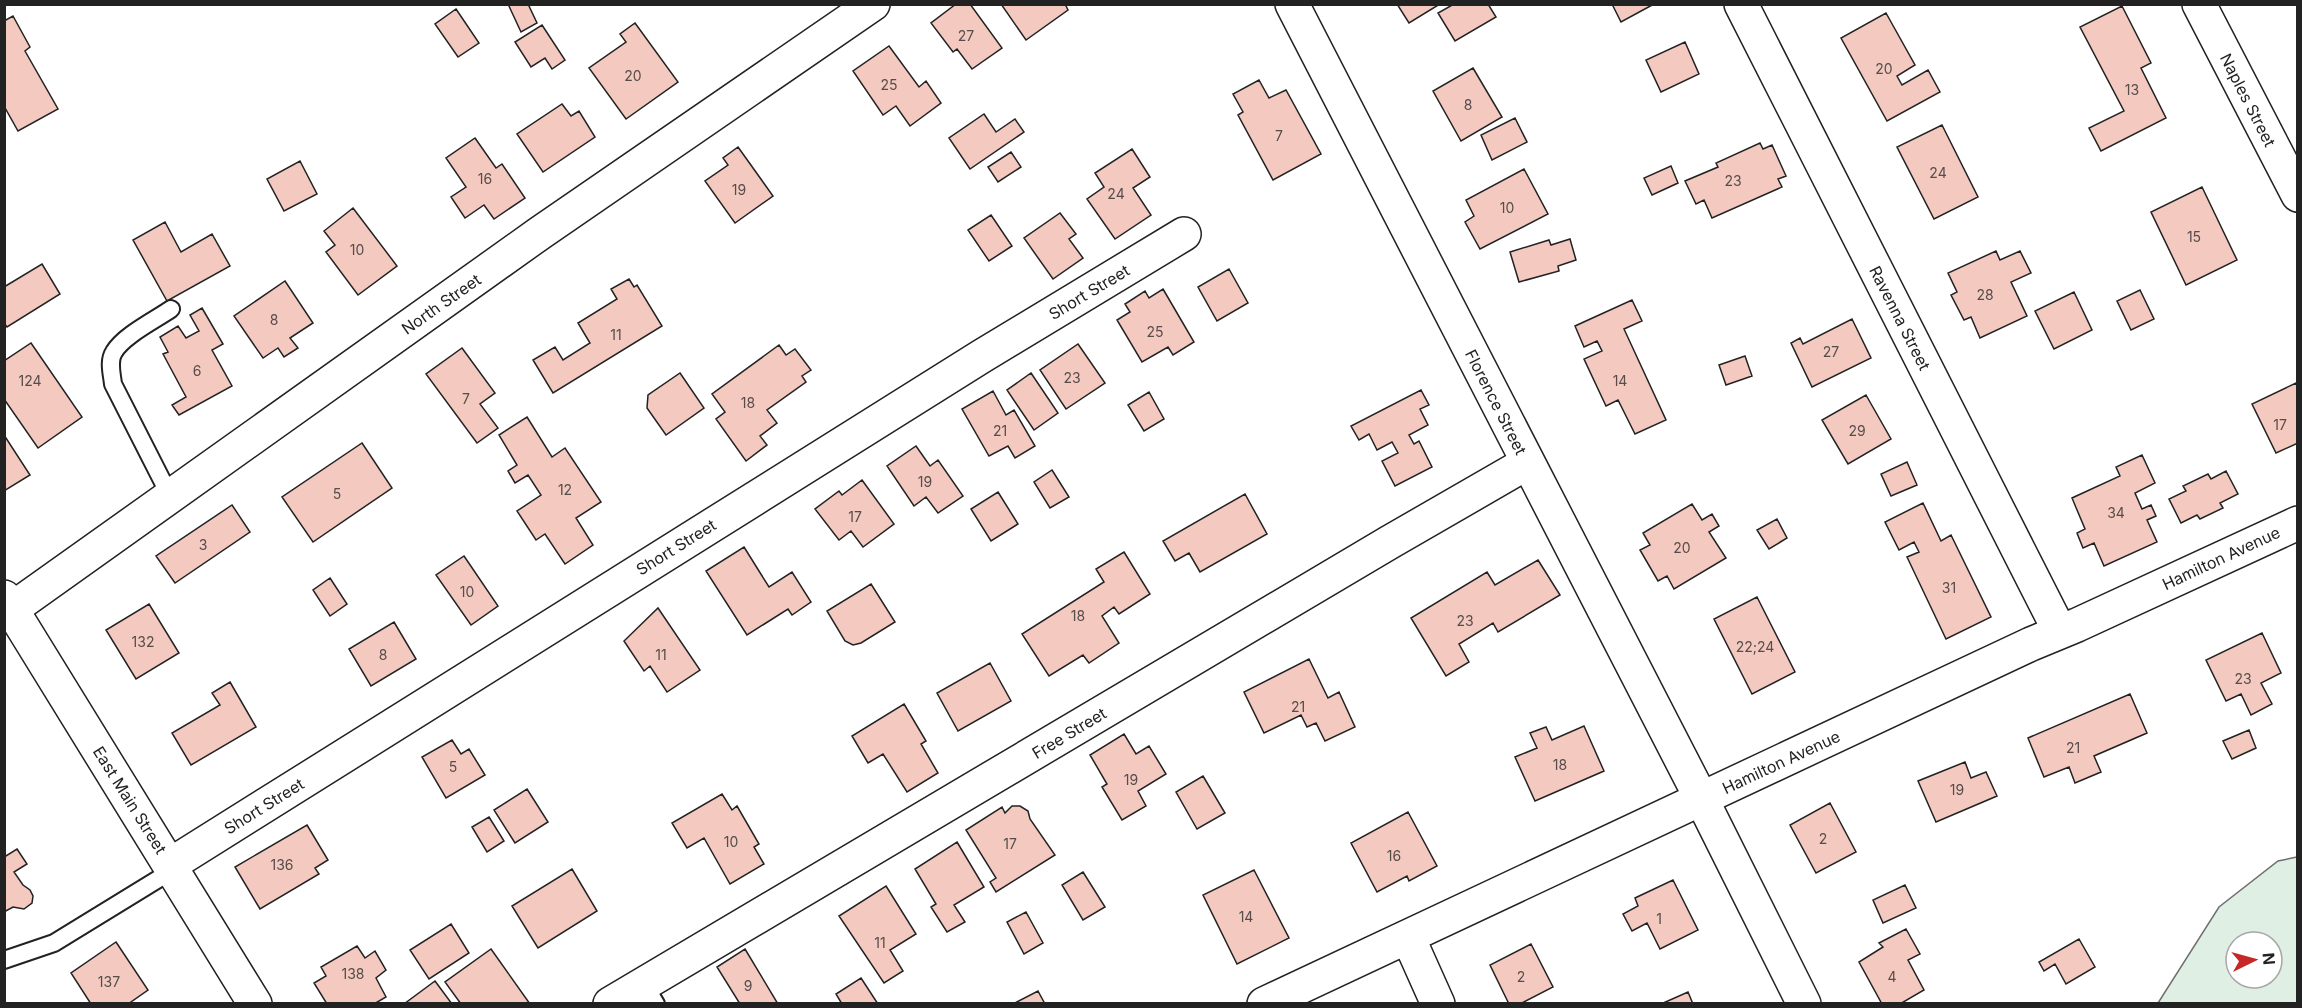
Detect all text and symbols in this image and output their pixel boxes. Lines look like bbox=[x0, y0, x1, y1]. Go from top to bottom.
house number: 27 bbox=[958, 27, 974, 44]
street label: Naples Street bbox=[2216, 50, 2280, 150]
house number: 20 bbox=[1875, 60, 1893, 77]
house number: 20 bbox=[624, 67, 642, 84]
house number: 25 bbox=[880, 76, 898, 93]
house number: 13 bbox=[2125, 81, 2139, 98]
house number: 8 bbox=[1464, 96, 1472, 113]
house number: 7 bbox=[1275, 127, 1283, 144]
house number: 24 bbox=[1929, 164, 1947, 181]
house number: 16 bbox=[478, 170, 492, 187]
house number: 23 bbox=[1724, 172, 1742, 189]
house number: 19 bbox=[732, 181, 746, 198]
house number: 24 bbox=[1107, 185, 1125, 202]
house number: 10 bbox=[1500, 199, 1514, 216]
house number: 15 bbox=[2187, 228, 2201, 245]
house number: 10 bbox=[350, 241, 364, 258]
street label: Short Street bbox=[1045, 260, 1133, 324]
street label: Ravenna Street bbox=[1865, 262, 1935, 374]
street label: North Street bbox=[397, 269, 485, 339]
house number: 28 bbox=[1976, 286, 1994, 303]
house number: 8 bbox=[270, 311, 278, 328]
house number: 25 bbox=[1146, 323, 1164, 340]
house number: 11 bbox=[610, 326, 622, 343]
house number: 27 bbox=[1823, 343, 1839, 360]
street label: Florence Street bbox=[1461, 346, 1531, 458]
house number: 6 bbox=[193, 362, 201, 379]
house number: 23 bbox=[1063, 369, 1081, 386]
house number: 124 bbox=[18, 372, 42, 389]
house number: 14 bbox=[1613, 372, 1627, 389]
house number: 7 bbox=[462, 390, 470, 407]
house number: 18 bbox=[741, 394, 755, 411]
house number: 17 bbox=[2273, 416, 2287, 433]
house number: 21 bbox=[993, 422, 1007, 439]
house number: 29 bbox=[1848, 422, 1866, 439]
house number: 19 bbox=[918, 473, 932, 490]
house number: 12 bbox=[558, 481, 572, 498]
house number: 5 bbox=[333, 485, 341, 502]
house number: 34 bbox=[2107, 504, 2125, 521]
house number: 17 bbox=[848, 508, 862, 525]
street label: Short Street bbox=[632, 515, 720, 579]
street label: Hamilton Avenue bbox=[2159, 522, 2283, 594]
house number: 3 bbox=[199, 536, 207, 553]
house number: 20 bbox=[1673, 539, 1691, 556]
house number: 31 bbox=[1942, 579, 1956, 596]
house number: 10 bbox=[460, 583, 474, 600]
house number: 18 bbox=[1071, 607, 1085, 624]
house number: 23 bbox=[1456, 612, 1474, 629]
house number: 132 bbox=[132, 633, 154, 650]
house number: 22;24 bbox=[1736, 638, 1774, 655]
house number: 8 bbox=[379, 646, 387, 663]
house number: 11 bbox=[655, 646, 667, 663]
house number: 23 bbox=[2234, 670, 2252, 687]
house number: 21 bbox=[1291, 698, 1305, 715]
street label: Free Street bbox=[1028, 703, 1110, 763]
street label: Hamilton Avenue bbox=[1719, 726, 1843, 798]
house number: 21 bbox=[2066, 739, 2080, 756]
street label: East Main Street bbox=[89, 742, 171, 858]
house number: 18 bbox=[1553, 756, 1567, 773]
house number: 5 bbox=[449, 758, 457, 775]
house number: 19 bbox=[1124, 771, 1138, 788]
street label: Short Street bbox=[220, 774, 308, 838]
house number: 19 bbox=[1950, 781, 1964, 798]
house number: 2 bbox=[1819, 830, 1827, 847]
house number: 10 bbox=[724, 833, 738, 850]
house number: 17 bbox=[1003, 835, 1017, 852]
house number: 16 bbox=[1387, 847, 1401, 864]
house number: 136 bbox=[270, 856, 294, 873]
house number: 14 bbox=[1239, 908, 1253, 925]
house number: 1 bbox=[1656, 910, 1662, 927]
north arrow bbox=[2224, 930, 2284, 990]
house number: 11 bbox=[874, 934, 886, 951]
text: N bbox=[2258, 952, 2279, 966]
house number: 138 bbox=[341, 965, 365, 982]
house number: 2 bbox=[1517, 968, 1525, 985]
house number: 4 bbox=[1887, 968, 1897, 985]
house number: 137 bbox=[98, 973, 120, 990]
house number: 9 bbox=[744, 977, 752, 994]

